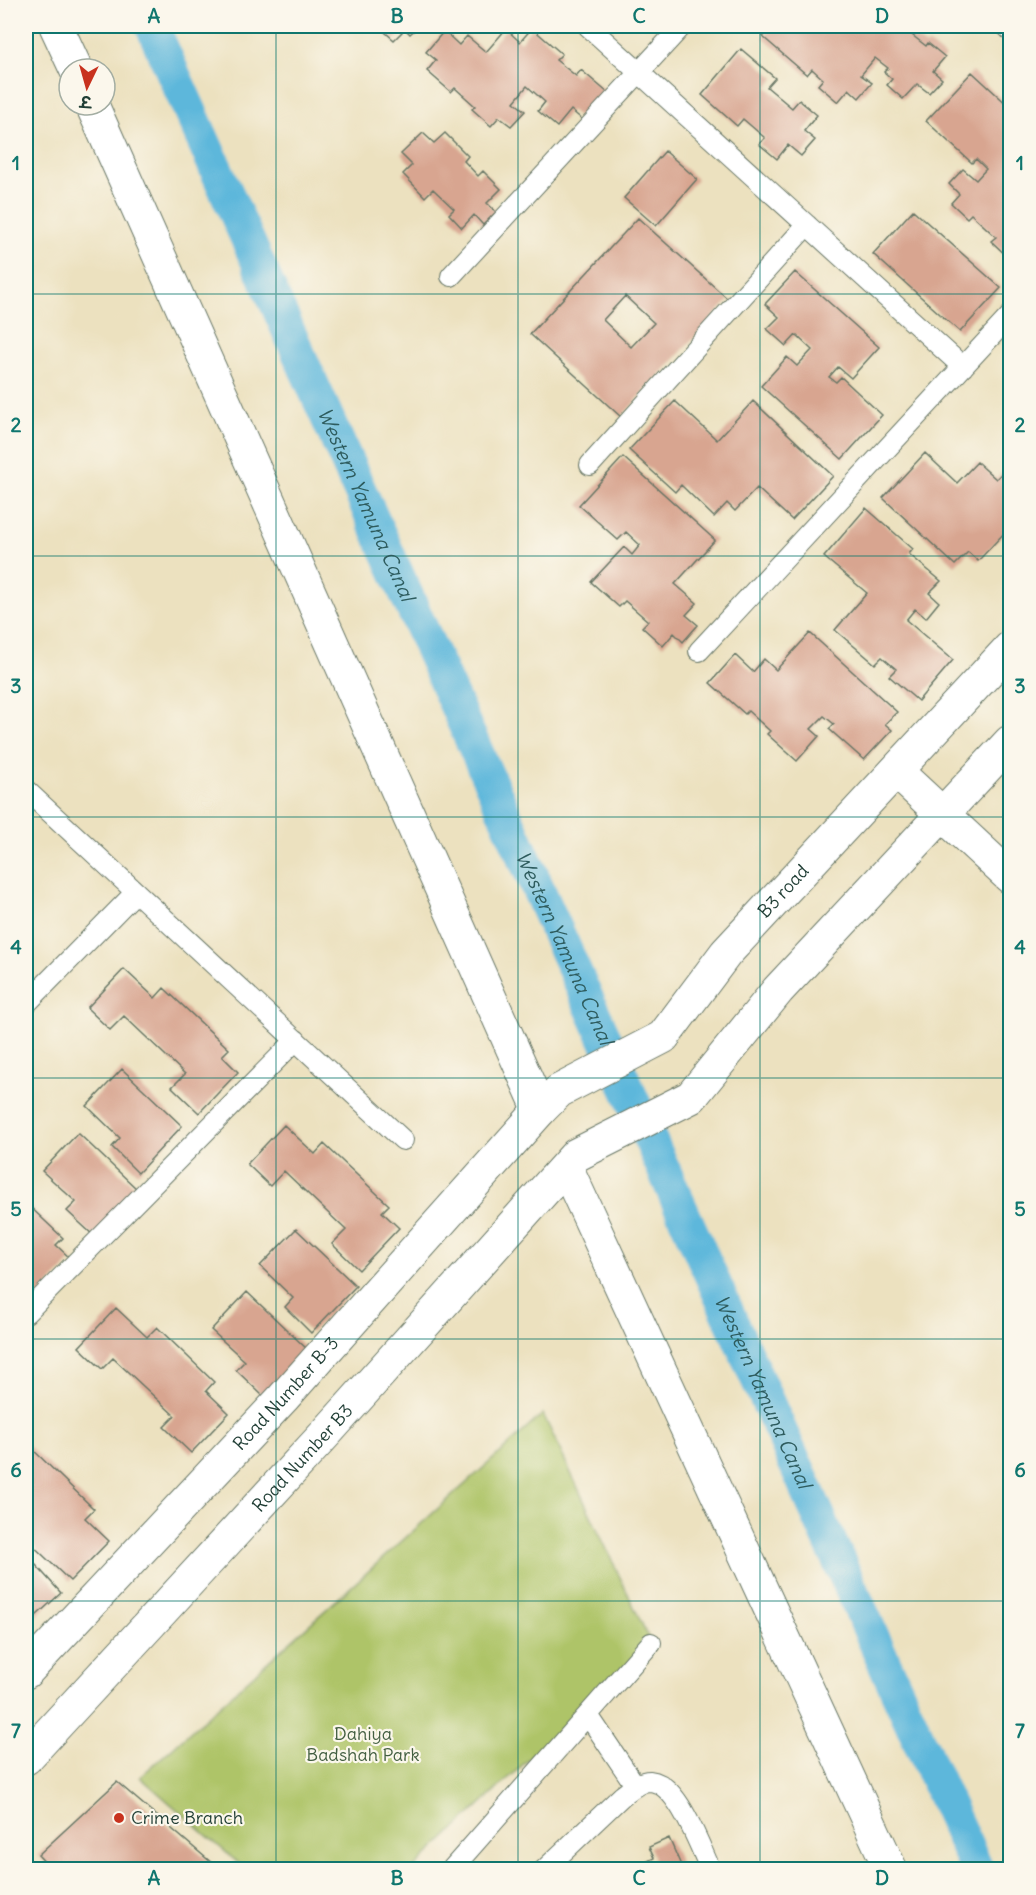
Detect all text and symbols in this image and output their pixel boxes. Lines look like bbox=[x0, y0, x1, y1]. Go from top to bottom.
text: A bbox=[148, 3, 161, 28]
text: B bbox=[390, 3, 404, 28]
text: C bbox=[632, 3, 646, 28]
text: D bbox=[875, 3, 889, 28]
north arrow bbox=[57, 57, 117, 117]
text: उ bbox=[78, 91, 94, 113]
text: 1 bbox=[12, 150, 20, 175]
text: 1 bbox=[1016, 150, 1024, 175]
water label: Western Yamuna Canal bbox=[312, 404, 422, 607]
text: 2 bbox=[11, 412, 22, 437]
text: 2 bbox=[1015, 412, 1026, 437]
text: 3 bbox=[10, 673, 22, 698]
text: 3 bbox=[1014, 673, 1026, 698]
water label: Western Yamuna Canal bbox=[511, 847, 620, 1051]
street label: B3 road bbox=[753, 859, 814, 922]
text: 4 bbox=[10, 934, 22, 959]
text: 4 bbox=[1014, 934, 1026, 959]
text: 5 bbox=[10, 1196, 22, 1221]
text: 5 bbox=[1014, 1196, 1026, 1221]
water label: Western Yamuna Canal bbox=[709, 1291, 819, 1494]
street label: Road Number B-3 bbox=[228, 1332, 343, 1455]
street label: Road Number B3 bbox=[247, 1399, 358, 1517]
text: 6 bbox=[10, 1457, 22, 1482]
text: 6 bbox=[1014, 1457, 1026, 1482]
text: 7 bbox=[11, 1718, 21, 1743]
text: 7 bbox=[1015, 1718, 1025, 1743]
park label: Dahiya Badshah Park bbox=[306, 1722, 420, 1766]
place label: Crime Branch bbox=[131, 1806, 243, 1829]
marker: Crime Branch bbox=[112, 1811, 126, 1825]
text: A bbox=[148, 1865, 161, 1890]
text: B bbox=[390, 1865, 404, 1890]
text: C bbox=[632, 1865, 646, 1890]
text: D bbox=[875, 1865, 889, 1890]

